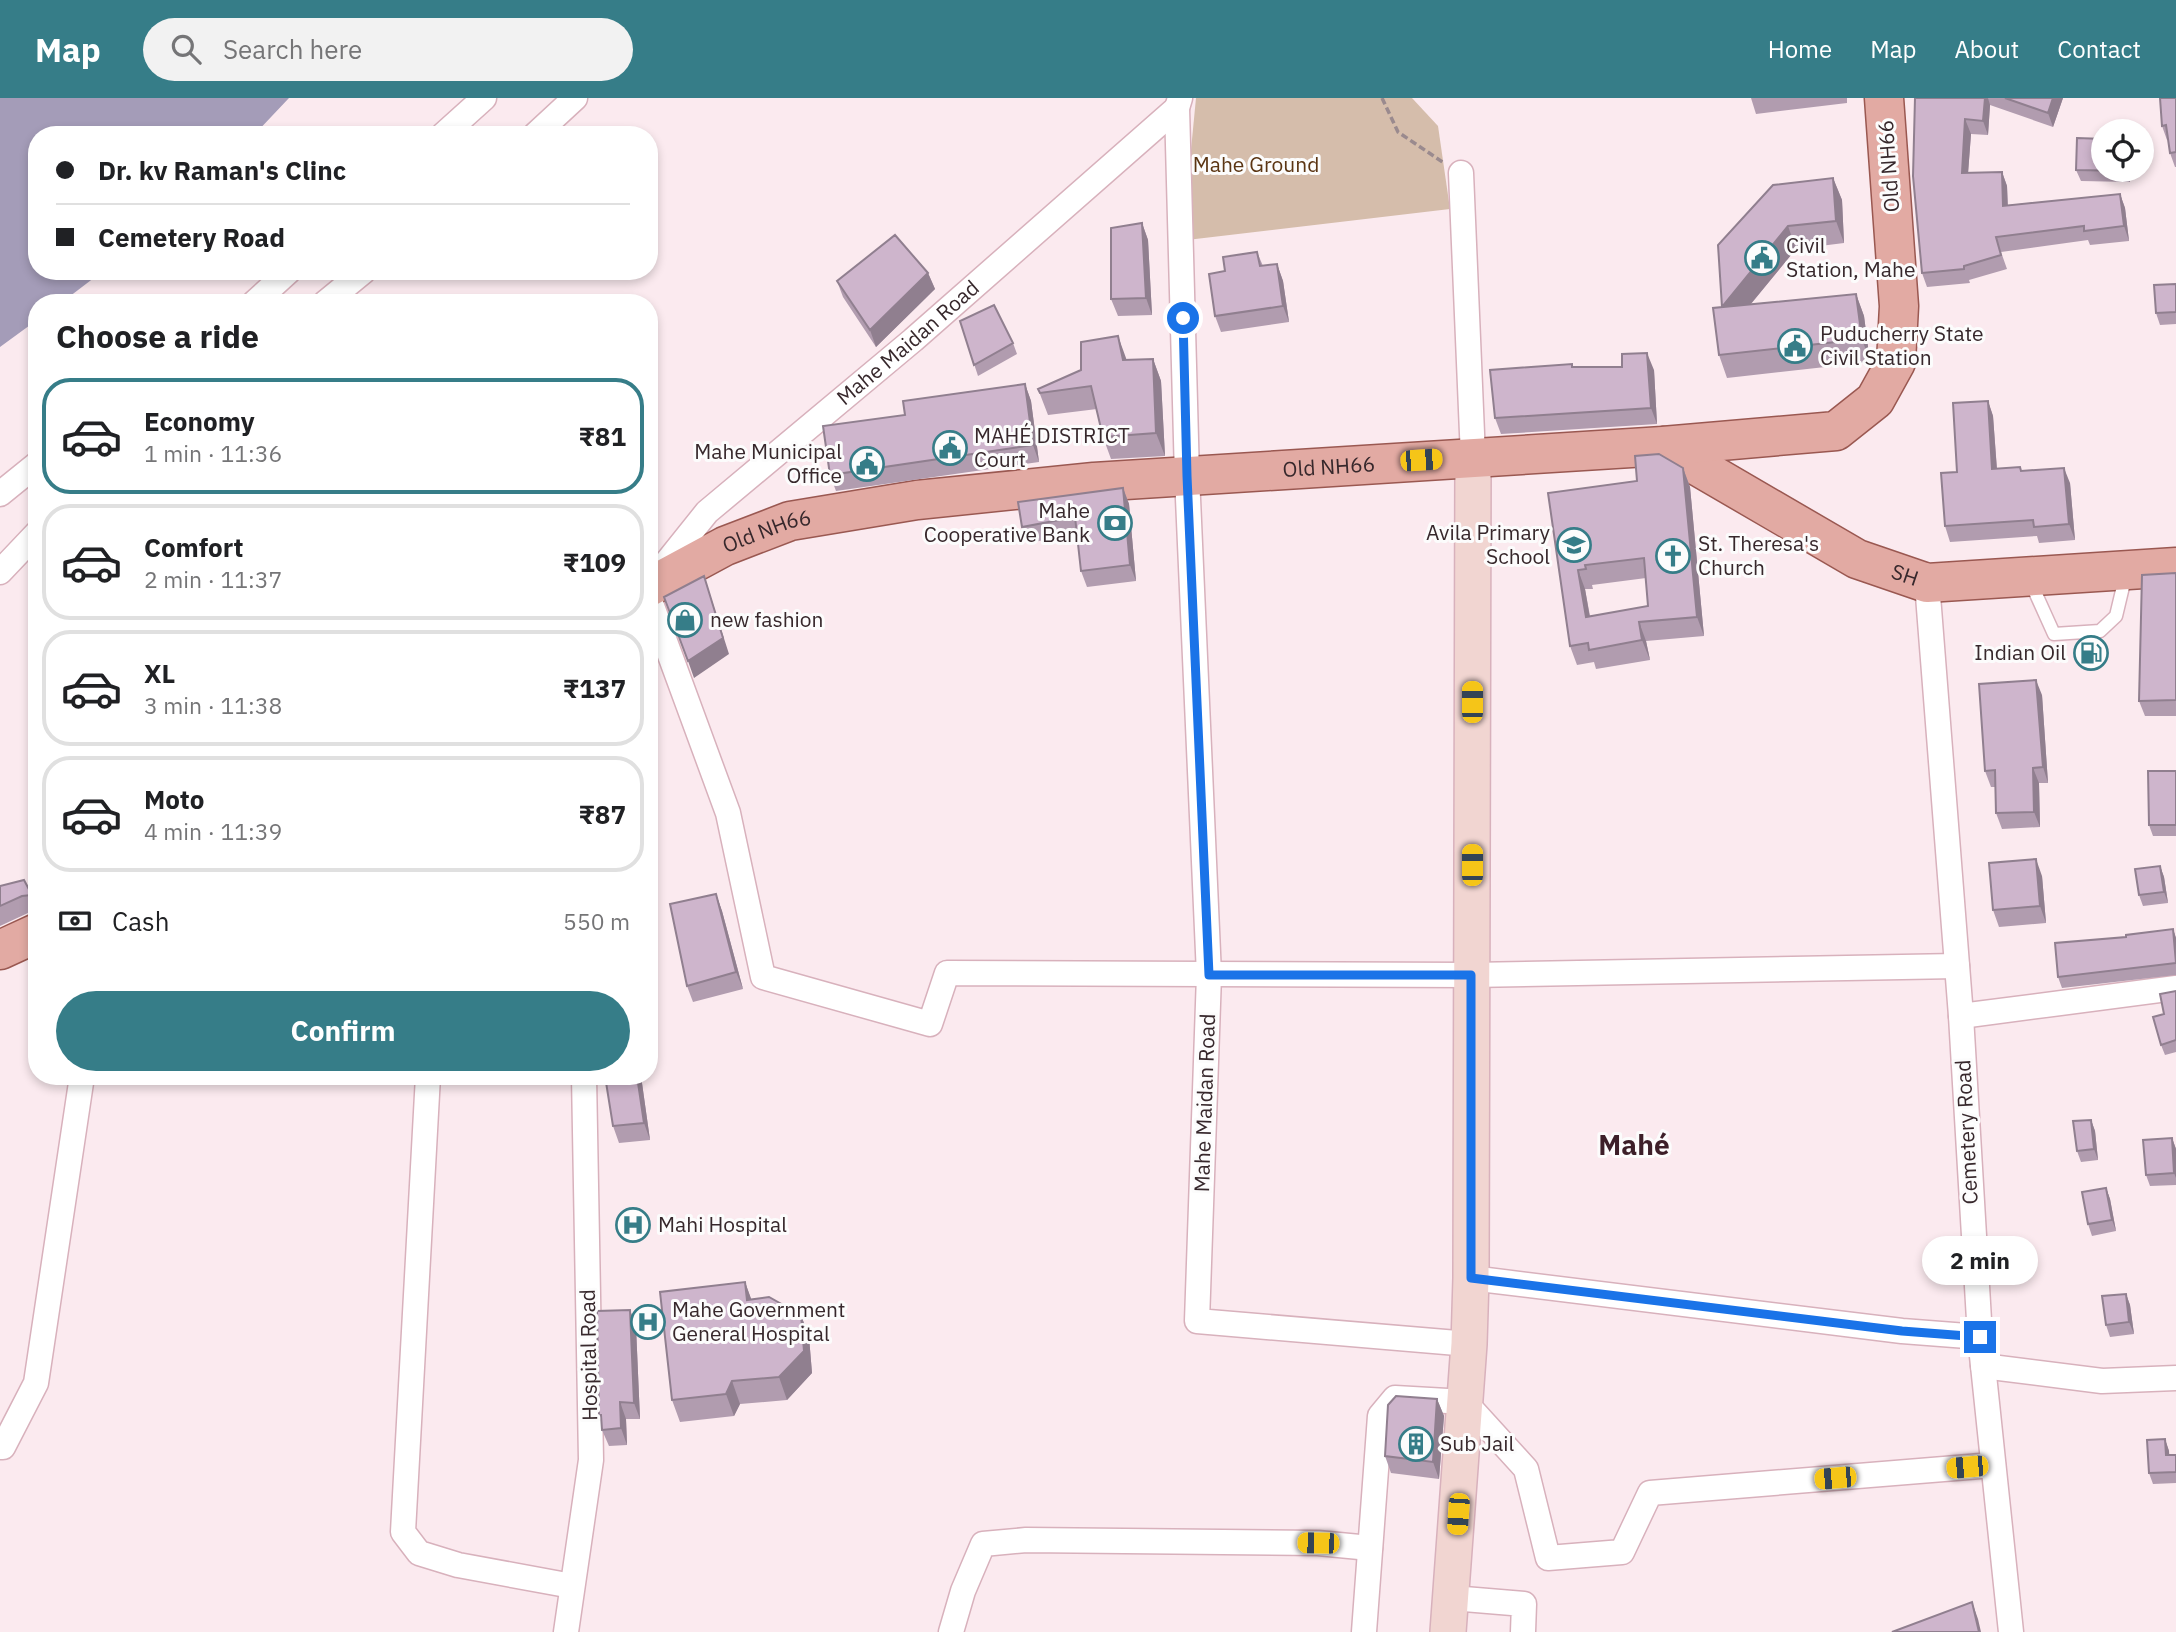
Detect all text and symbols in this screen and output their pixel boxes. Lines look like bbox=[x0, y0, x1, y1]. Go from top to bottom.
search box bbox=[143, 18, 633, 81]
text: Map bbox=[35, 28, 101, 71]
icon: search bbox=[167, 30, 205, 68]
text: Search here bbox=[223, 32, 362, 66]
text: Home bbox=[1768, 33, 1832, 65]
text: Map bbox=[1870, 33, 1916, 65]
text: About bbox=[1954, 33, 2019, 65]
text: Contact bbox=[2057, 33, 2141, 65]
street label: Old NH66 bbox=[1871, 119, 1905, 213]
map controls bbox=[2091, 119, 2154, 182]
button: locate bbox=[2091, 119, 2154, 182]
park label: Mahe Ground bbox=[1193, 150, 1319, 178]
text: Dr. kv Raman's Clinc bbox=[98, 153, 346, 187]
text: Cemetery Road bbox=[98, 220, 285, 254]
place label: Civil Station, Mahe bbox=[1786, 231, 1916, 283]
public building icon: Civil Station, Mahe bbox=[1743, 239, 1781, 277]
street label: Mahe Maidan Road bbox=[830, 273, 985, 411]
route start bbox=[1167, 302, 1199, 334]
text: Choose a ride bbox=[56, 315, 259, 357]
place label: Puducherry State Civil Station bbox=[1820, 319, 1983, 371]
public building icon: Puducherry State Civil Station bbox=[1776, 327, 1814, 365]
text: Economy bbox=[144, 404, 255, 438]
icon: car bbox=[60, 405, 123, 468]
text: ₹81 bbox=[578, 419, 626, 453]
place label: MAHÉ DISTRICT Court bbox=[974, 421, 1130, 473]
public building icon: MAHÉ DISTRICT Court bbox=[931, 429, 969, 467]
place label: Mahe Municipal Office bbox=[694, 437, 842, 489]
text: 1 min · 11:36 bbox=[144, 438, 282, 468]
public building icon: Mahe Municipal Office bbox=[848, 445, 886, 483]
car bbox=[1400, 448, 1443, 472]
street label: Old NH66 bbox=[1282, 449, 1376, 483]
place label: Mahe Cooperative Bank bbox=[924, 496, 1090, 548]
street label: Old NH66 bbox=[718, 503, 813, 559]
bank icon: Mahe Cooperative Bank bbox=[1096, 504, 1134, 542]
place label: Avila Primary School bbox=[1426, 518, 1551, 570]
school or university icon: Avila Primary School bbox=[1555, 526, 1593, 564]
place label: St. Theresa's Church bbox=[1698, 529, 1819, 581]
text: Comfort bbox=[144, 530, 243, 564]
icon: car bbox=[60, 531, 123, 594]
church icon: St. Theresa's Church bbox=[1654, 537, 1692, 575]
text: ₹109 bbox=[563, 545, 626, 579]
street label: SH bbox=[1888, 557, 1922, 592]
text: 2 min · 11:37 bbox=[144, 564, 282, 594]
shop icon: new fashion bbox=[666, 601, 704, 639]
place label: new fashion bbox=[710, 605, 824, 633]
fuel station icon: Indian Oil bbox=[2072, 634, 2110, 672]
place label: Indian Oil bbox=[1974, 638, 2066, 666]
text: XL bbox=[144, 656, 175, 690]
icon: car bbox=[60, 657, 123, 720]
text: ₹137 bbox=[563, 671, 626, 705]
car bbox=[1462, 681, 1483, 723]
text: 3 min · 11:38 bbox=[144, 690, 282, 720]
text: Moto bbox=[144, 782, 204, 816]
icon: car bbox=[60, 783, 123, 846]
text: ₹87 bbox=[578, 797, 626, 831]
text: 4 min · 11:39 bbox=[144, 816, 282, 846]
car bbox=[1462, 844, 1483, 886]
icon: cash bbox=[56, 902, 94, 940]
text: Cash bbox=[112, 904, 169, 938]
text: 550 m bbox=[563, 906, 630, 936]
button: Confirm bbox=[56, 991, 630, 1071]
street label: Mahe Maidan Road bbox=[1187, 1013, 1221, 1193]
street label: Cemetery Road bbox=[1948, 1059, 1984, 1205]
district label: Mahé bbox=[1598, 1126, 1670, 1163]
hospital icon: Mahi Hospital bbox=[614, 1206, 652, 1244]
place label: Mahi Hospital bbox=[658, 1210, 787, 1238]
callout: 2 min bbox=[1922, 1236, 2038, 1284]
text: 2 min bbox=[1950, 1245, 2010, 1275]
street label: Hospital Road bbox=[573, 1289, 603, 1421]
place label: Mahe Government General Hospital bbox=[672, 1295, 845, 1347]
hospital icon: Mahe Government General Hospital bbox=[629, 1303, 667, 1341]
route end bbox=[1964, 1321, 1996, 1353]
building icon: Sub Jail bbox=[1397, 1425, 1435, 1463]
place label: Sub Jail bbox=[1440, 1429, 1514, 1457]
car bbox=[1946, 1455, 1989, 1479]
car bbox=[1814, 1466, 1857, 1490]
car bbox=[1447, 1492, 1470, 1536]
car bbox=[1297, 1532, 1340, 1554]

